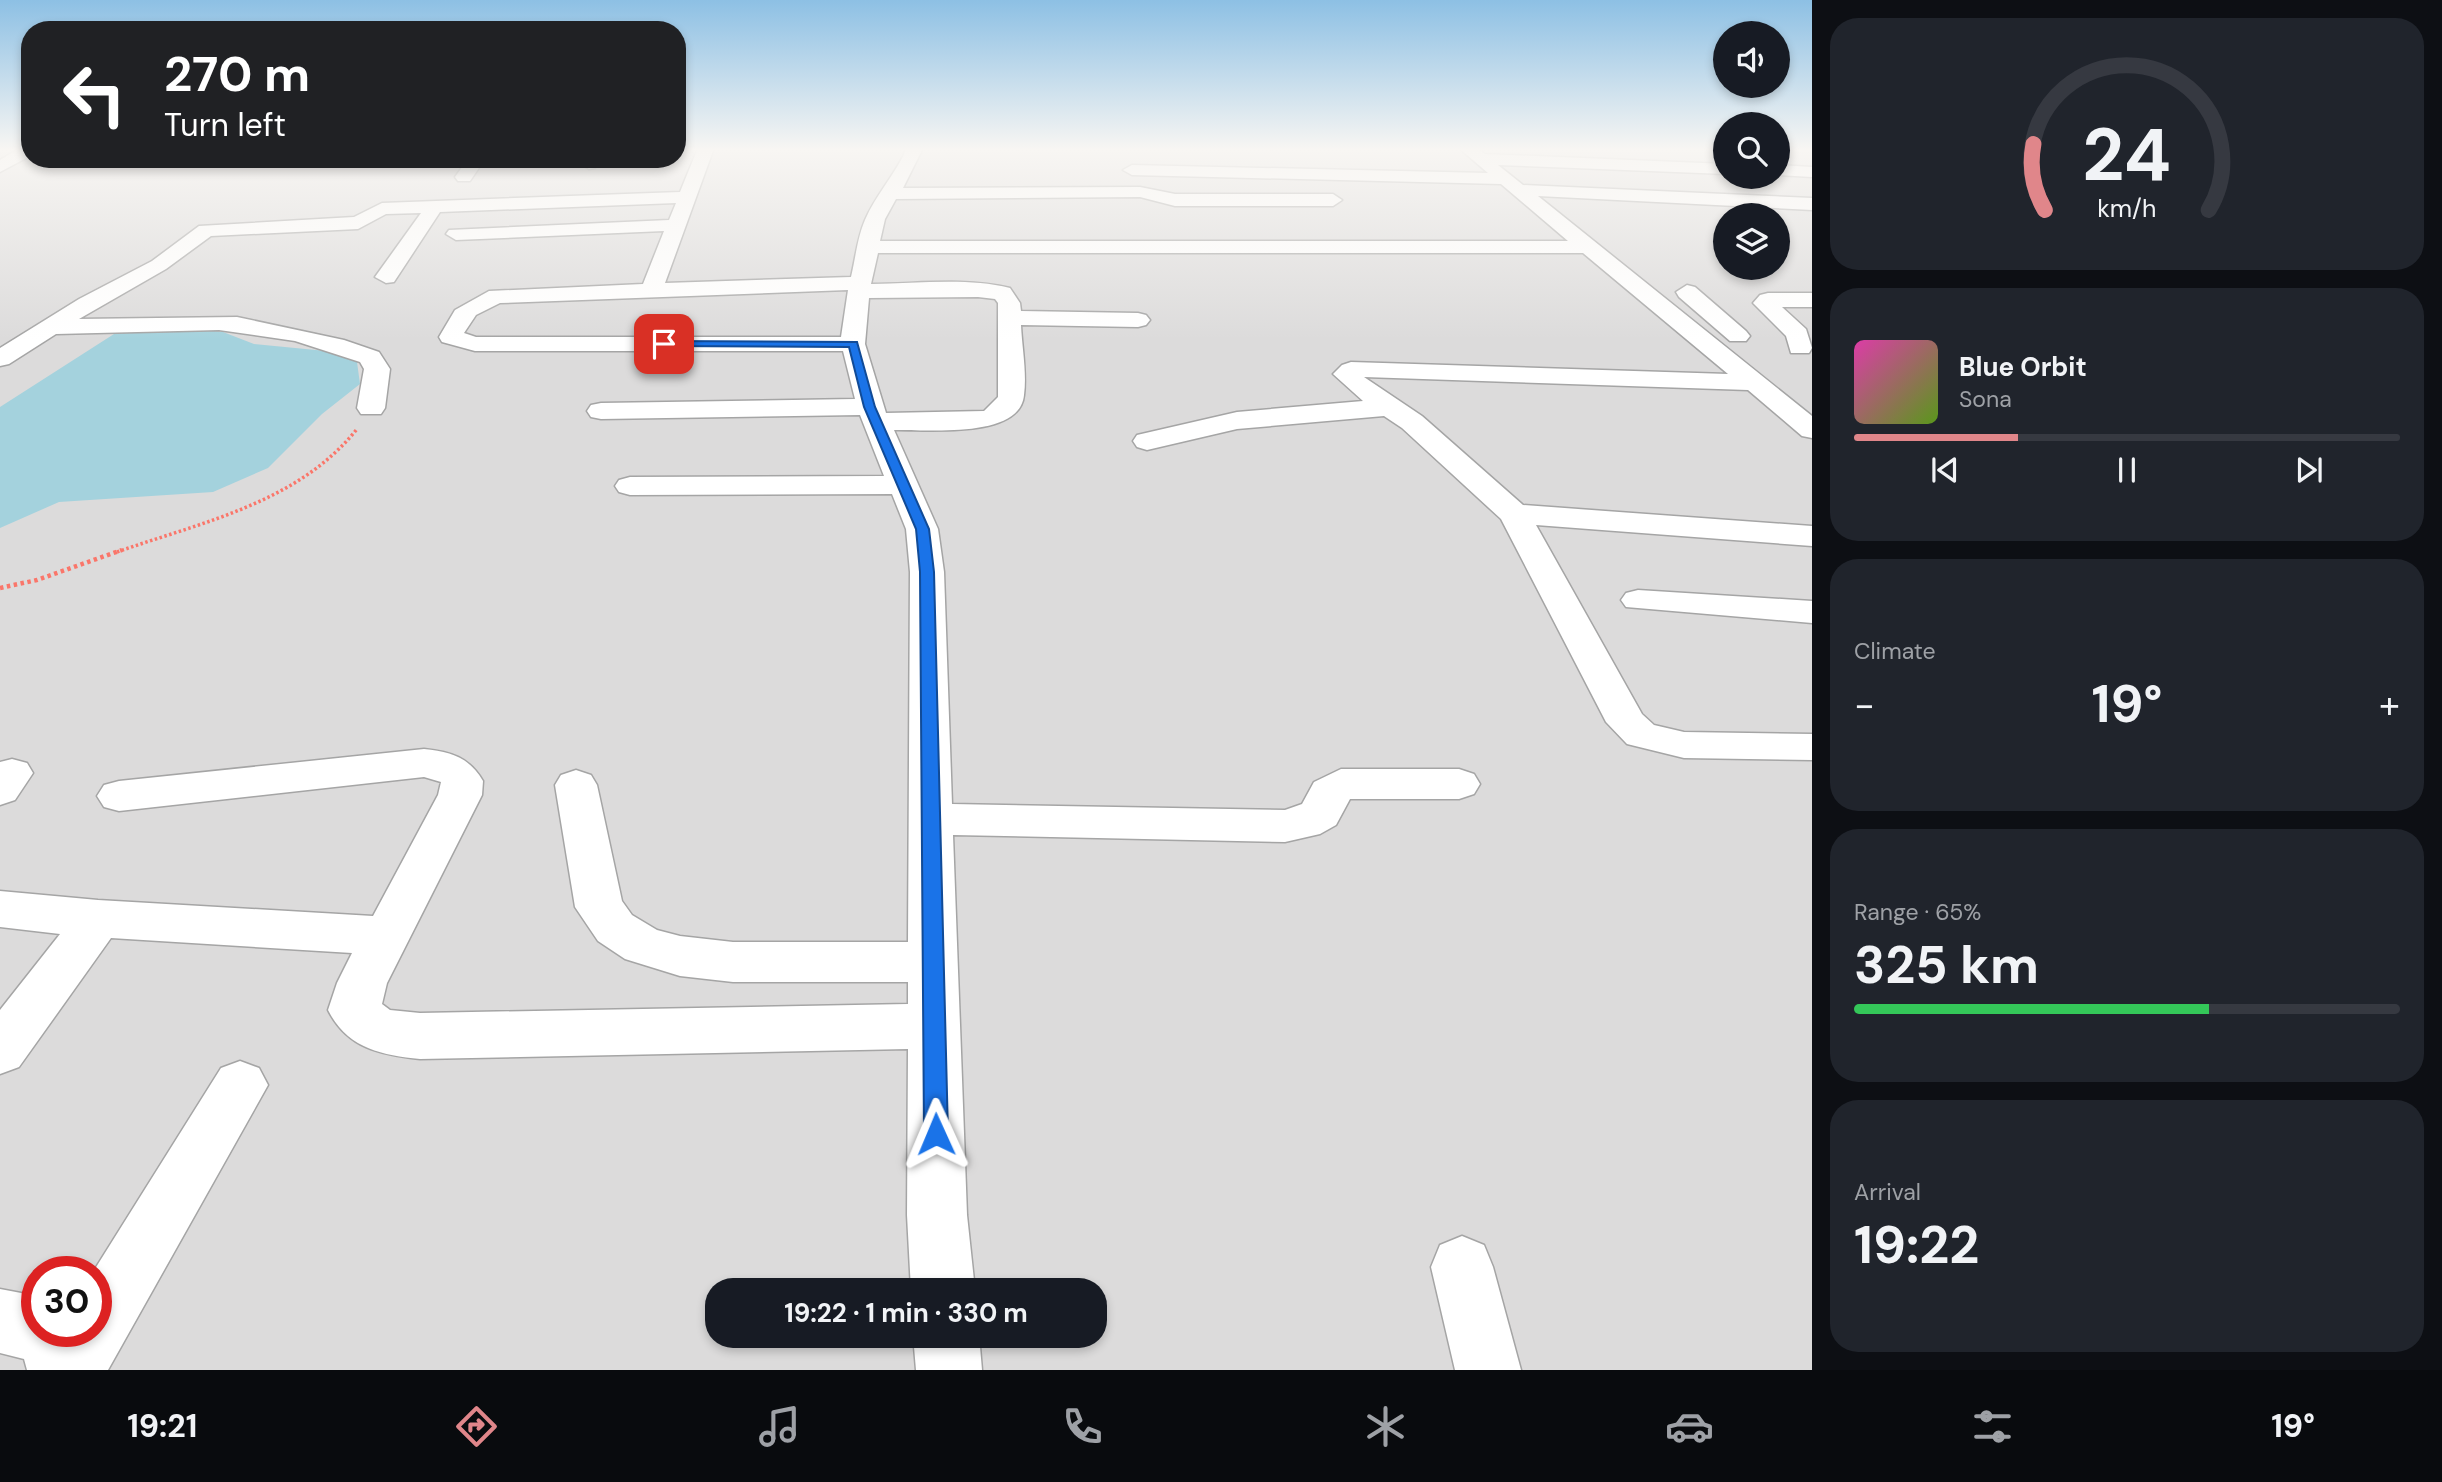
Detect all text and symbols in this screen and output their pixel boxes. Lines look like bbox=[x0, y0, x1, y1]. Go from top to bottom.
map controls bbox=[1713, 21, 1790, 280]
button: sound bbox=[1713, 21, 1790, 98]
text: 270 m bbox=[164, 42, 310, 106]
icon: left bbox=[49, 49, 140, 140]
text: Turn left bbox=[164, 104, 286, 146]
text: 24 bbox=[2083, 109, 2171, 204]
button: search bbox=[1713, 112, 1790, 189]
text: km/h bbox=[2097, 192, 2157, 225]
button: layers bbox=[1713, 203, 1790, 280]
pin bbox=[634, 314, 694, 374]
icon: arrive bbox=[645, 325, 683, 363]
text: Blue Orbit bbox=[1959, 350, 2087, 384]
text: Sona bbox=[1959, 384, 2012, 414]
icon: previous bbox=[1926, 451, 1964, 489]
icon: pause bbox=[2108, 451, 2146, 489]
icon: next bbox=[2290, 451, 2328, 489]
text: Climate bbox=[1854, 636, 1936, 666]
text: 19° bbox=[2092, 670, 2162, 738]
text: − bbox=[1854, 680, 1875, 730]
text: + bbox=[2379, 680, 2400, 730]
text: Range · 65% bbox=[1854, 897, 1981, 927]
text: 325 km bbox=[1854, 931, 2039, 999]
position arrow bbox=[899, 1097, 973, 1171]
text: Arrival bbox=[1854, 1177, 1921, 1207]
text: 19:22 bbox=[1854, 1211, 1979, 1279]
speed limit sign: 30 bbox=[21, 1256, 112, 1347]
text: 19:22 · 1 min · 330 m bbox=[784, 1296, 1028, 1330]
icon: directions bbox=[452, 1402, 501, 1451]
icon: music bbox=[755, 1402, 804, 1451]
icon: phone bbox=[1058, 1402, 1107, 1451]
icon: climate bbox=[1361, 1402, 1410, 1451]
icon: car bbox=[1665, 1402, 1714, 1451]
icon: filters bbox=[1968, 1402, 2017, 1451]
text: 19:21 bbox=[127, 1405, 197, 1447]
text: 19° bbox=[2271, 1405, 2315, 1447]

